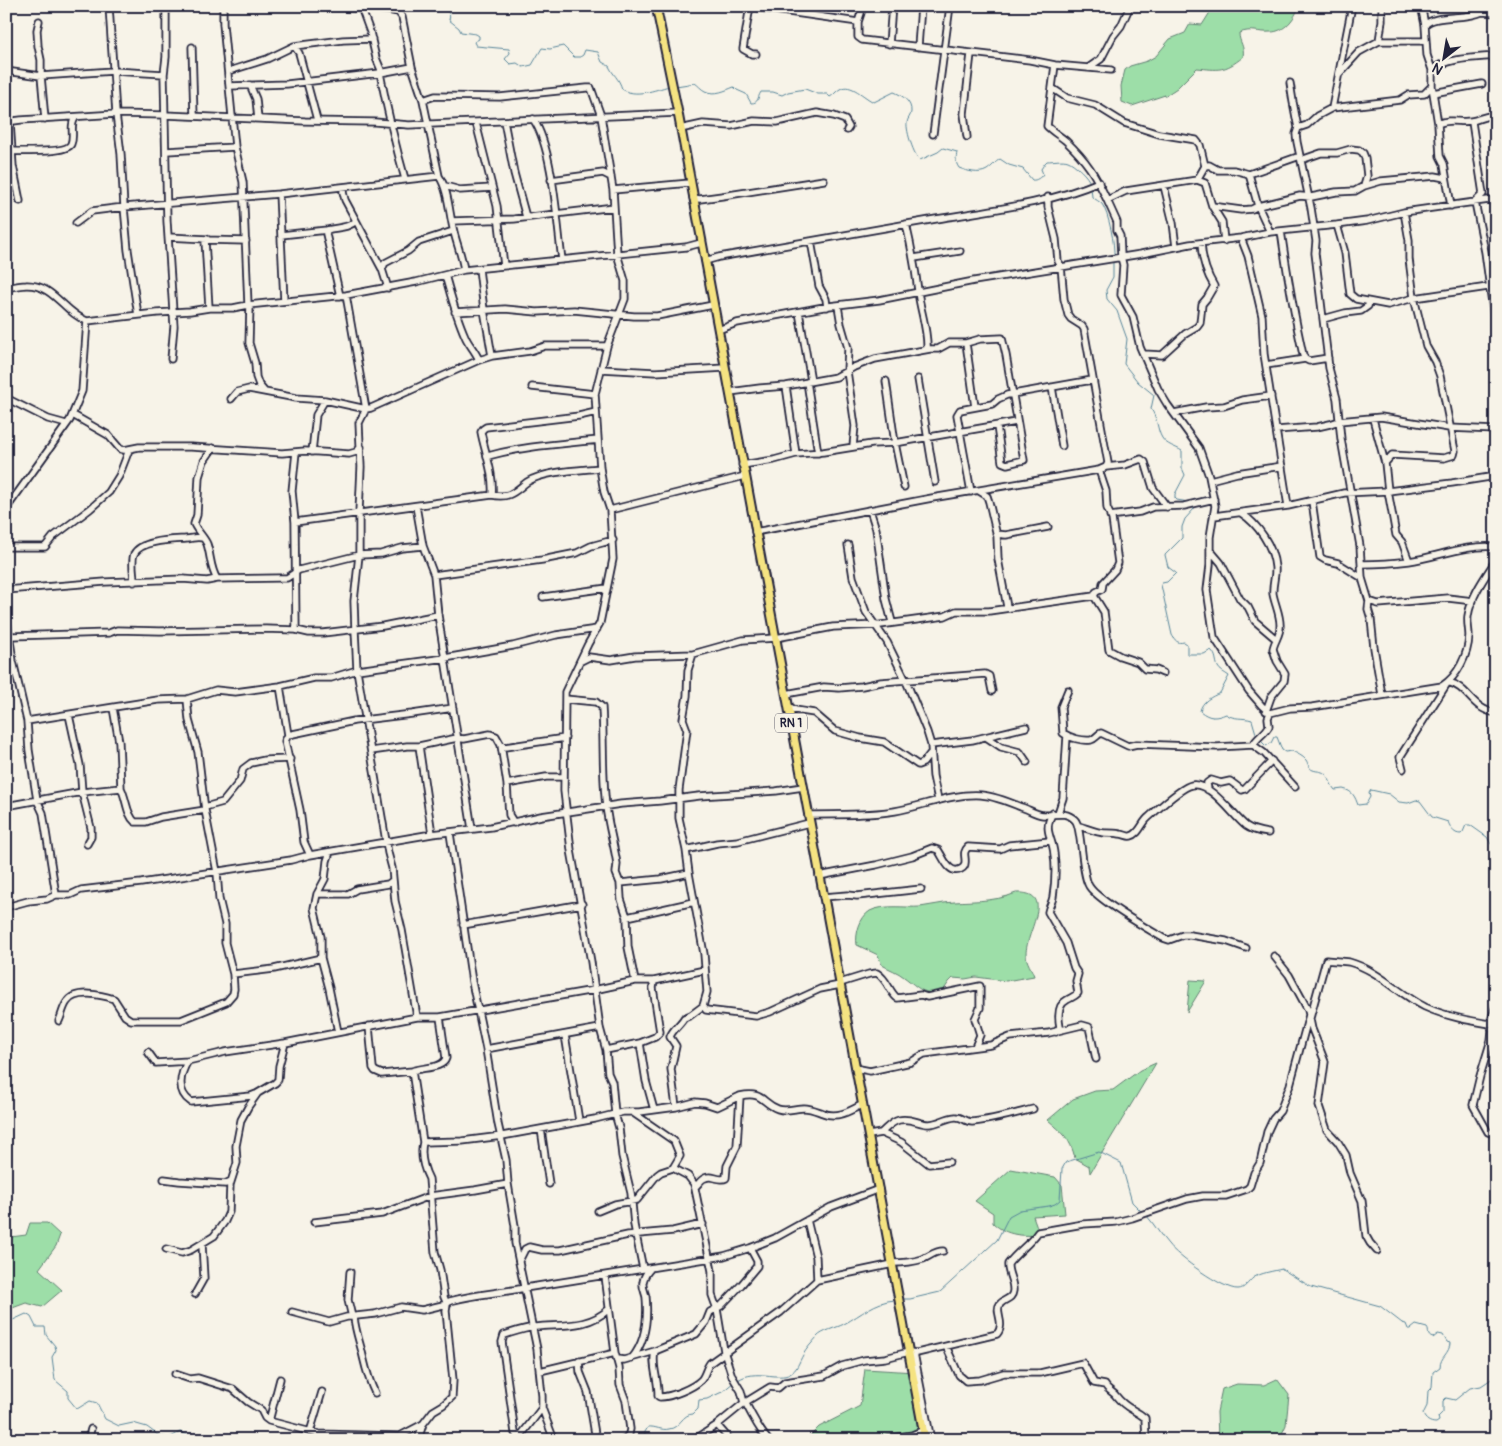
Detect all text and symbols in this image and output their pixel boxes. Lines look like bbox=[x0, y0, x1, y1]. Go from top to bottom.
north arrow bbox=[1420, 32, 1470, 82]
text: N bbox=[1429, 59, 1446, 78]
road number: RN 1 bbox=[775, 714, 807, 732]

